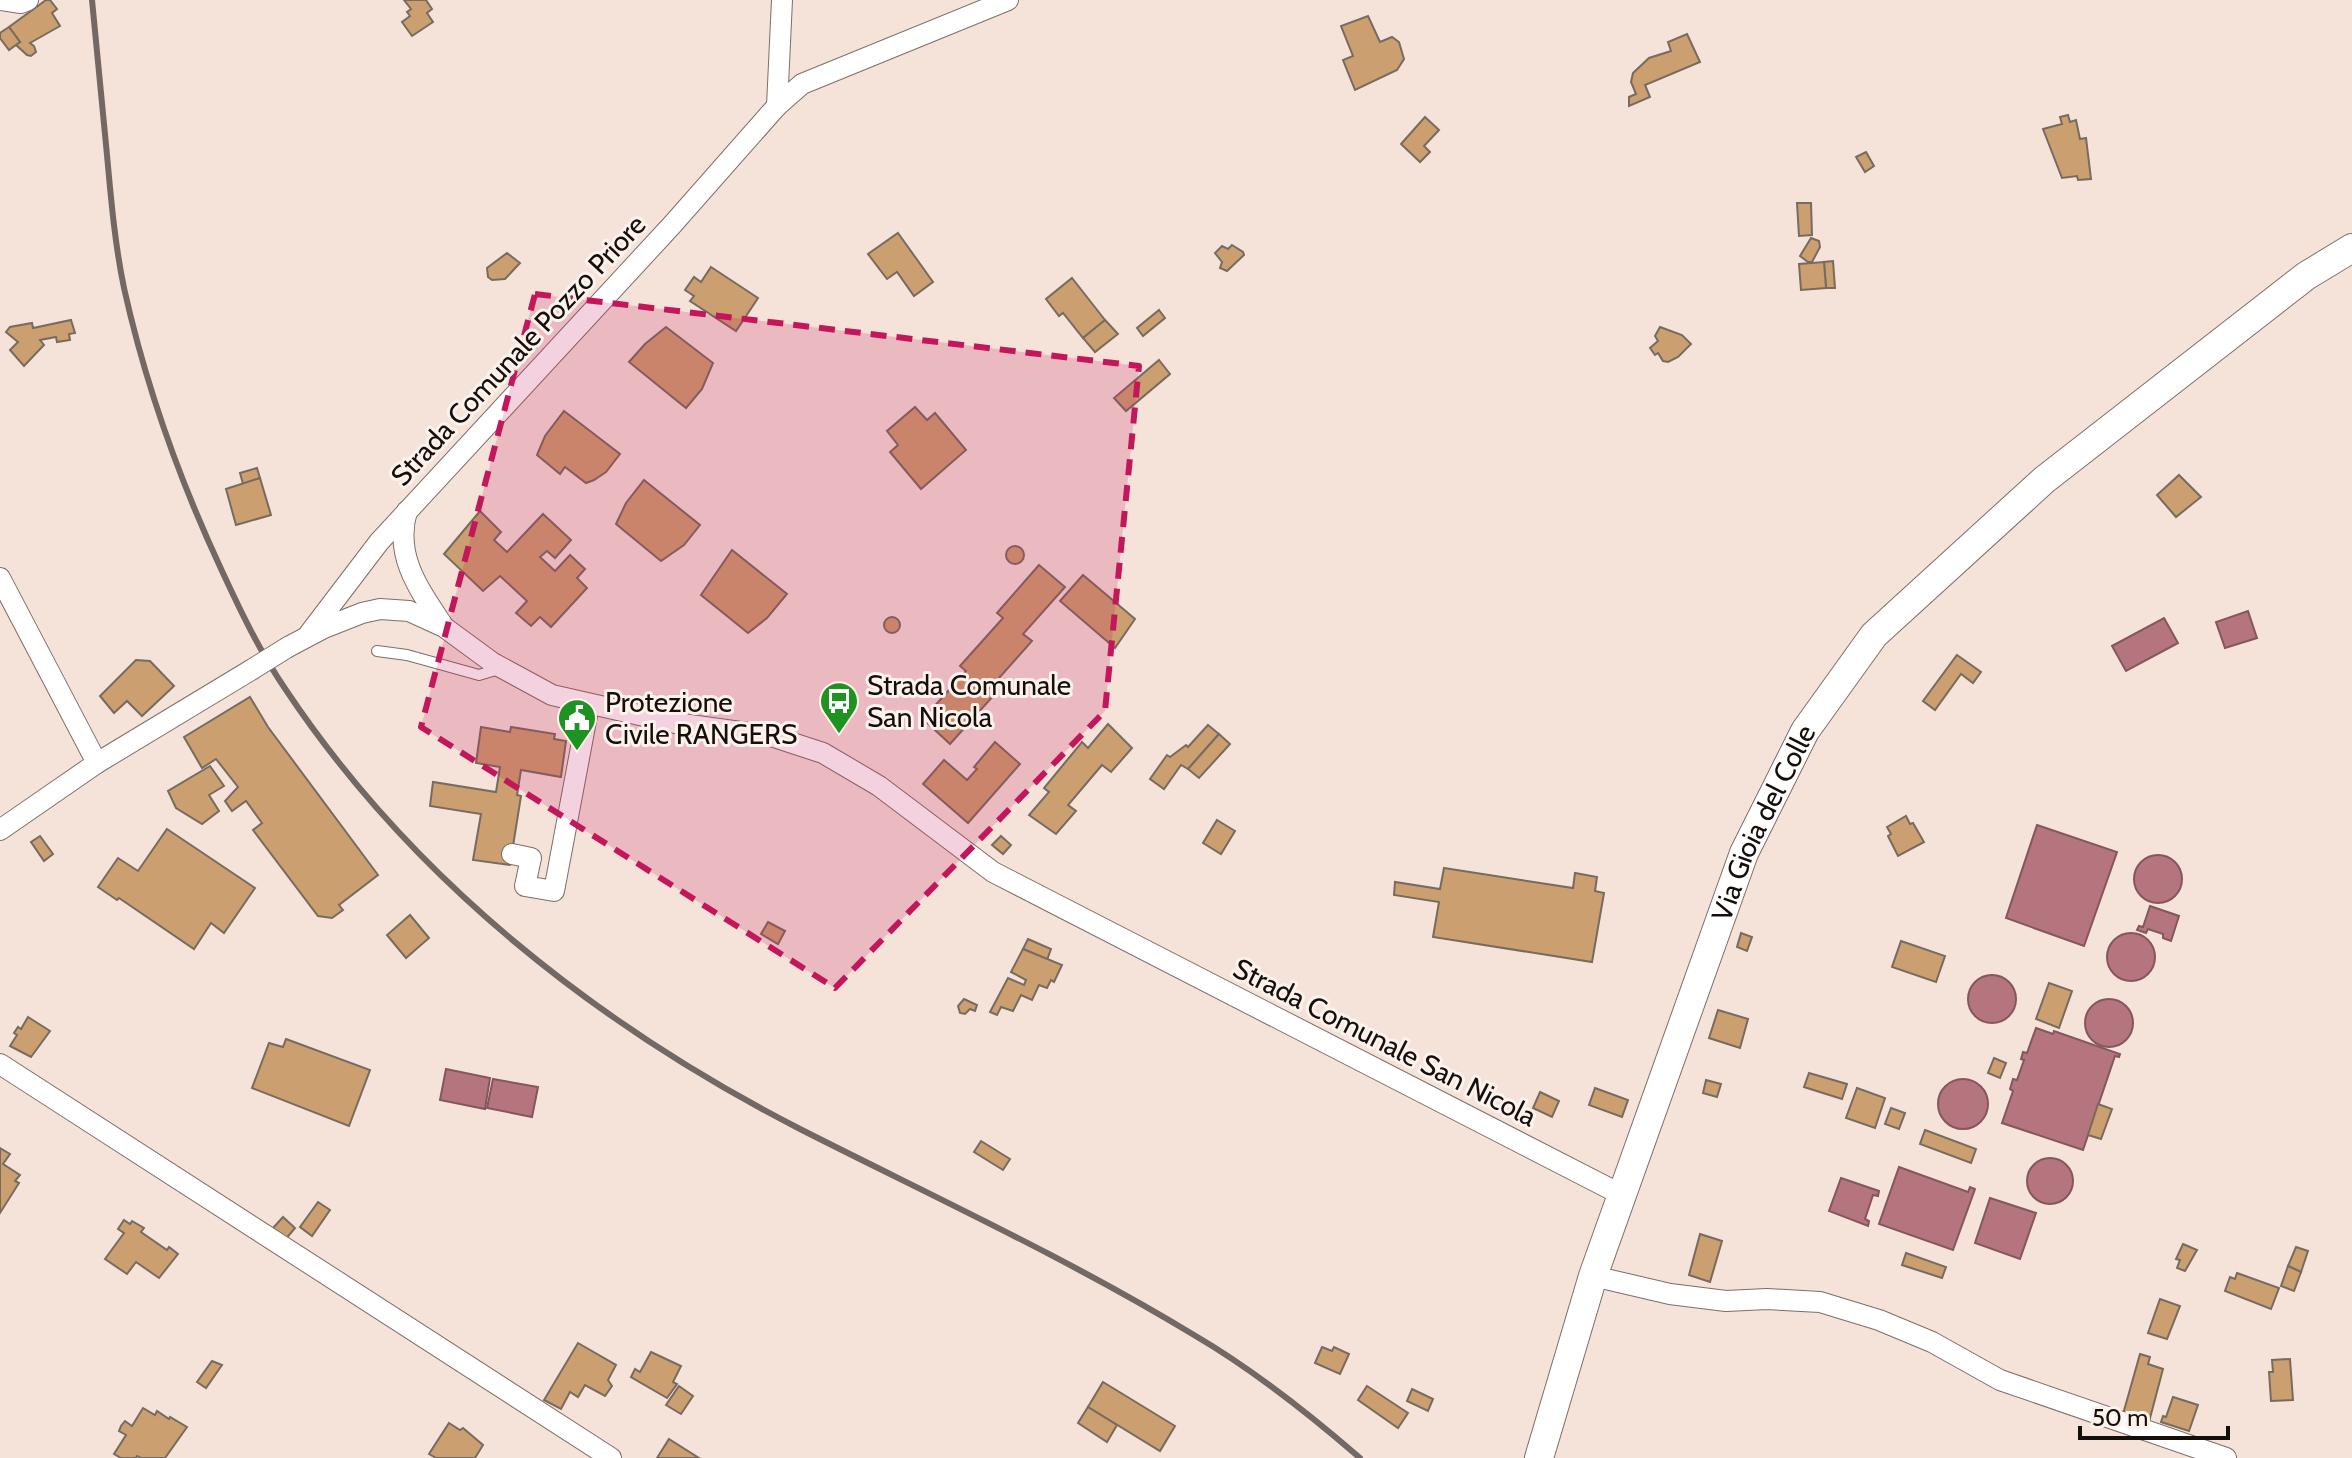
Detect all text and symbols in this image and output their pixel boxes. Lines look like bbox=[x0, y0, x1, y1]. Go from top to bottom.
street label: Strada Comunale Pozzo Priore bbox=[384, 208, 652, 492]
place label: Strada Comunale San Nicola bbox=[867, 668, 1071, 734]
bus stop icon: Strada Comunale San Nicola bbox=[818, 680, 860, 735]
place label: Protezione Civile RANGERS bbox=[605, 685, 797, 751]
public building icon: Protezione Civile RANGERS bbox=[556, 697, 598, 752]
street label: Via Gioia del Colle bbox=[1704, 719, 1822, 926]
street label: Strada Comunale San Nicola bbox=[1228, 951, 1543, 1134]
scale bar bbox=[2080, 1390, 2228, 1440]
text: 50 m bbox=[2092, 1403, 2148, 1432]

